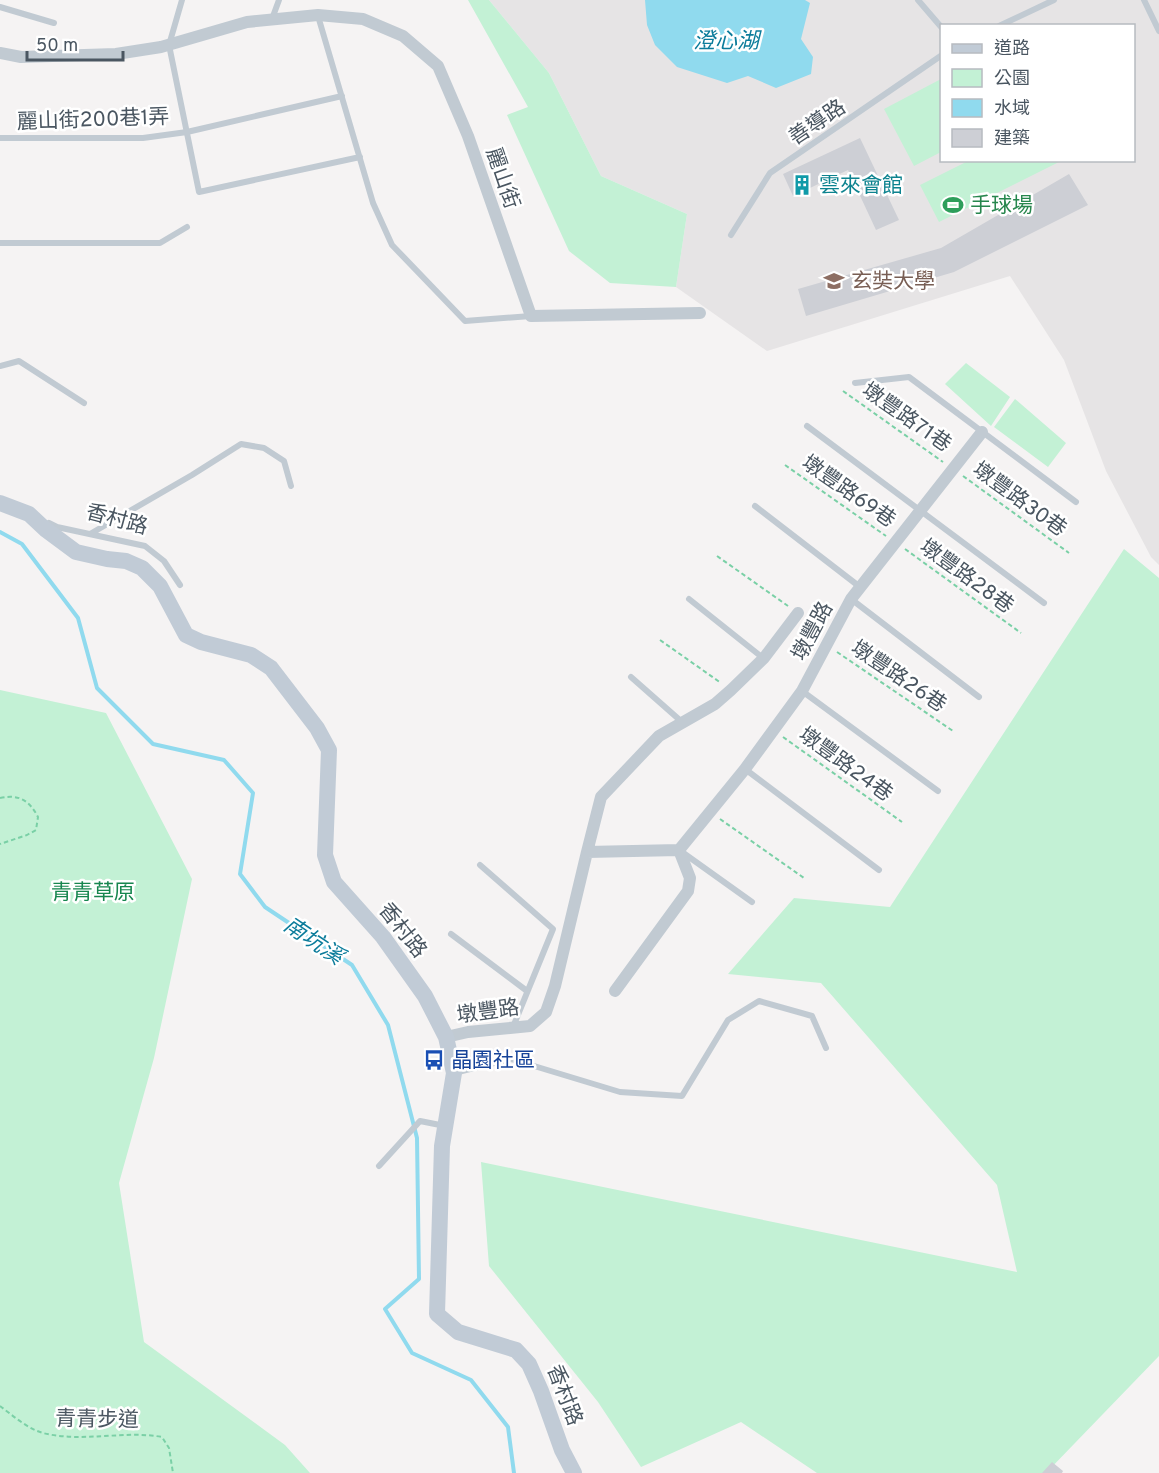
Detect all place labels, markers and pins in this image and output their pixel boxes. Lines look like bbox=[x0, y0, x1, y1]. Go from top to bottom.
building icon: 雲來會館 bbox=[790, 173, 814, 197]
place label: 雲來會館 bbox=[819, 173, 903, 200]
sports icon: 手球場 bbox=[941, 193, 965, 217]
place label: 手球場 bbox=[970, 193, 1033, 220]
school or university icon: 玄奘大學 bbox=[822, 269, 846, 293]
place label: 玄奘大學 bbox=[851, 269, 935, 296]
bus stop icon: 晶園社區 bbox=[422, 1048, 446, 1072]
place label: 晶園社區 bbox=[451, 1048, 535, 1075]

